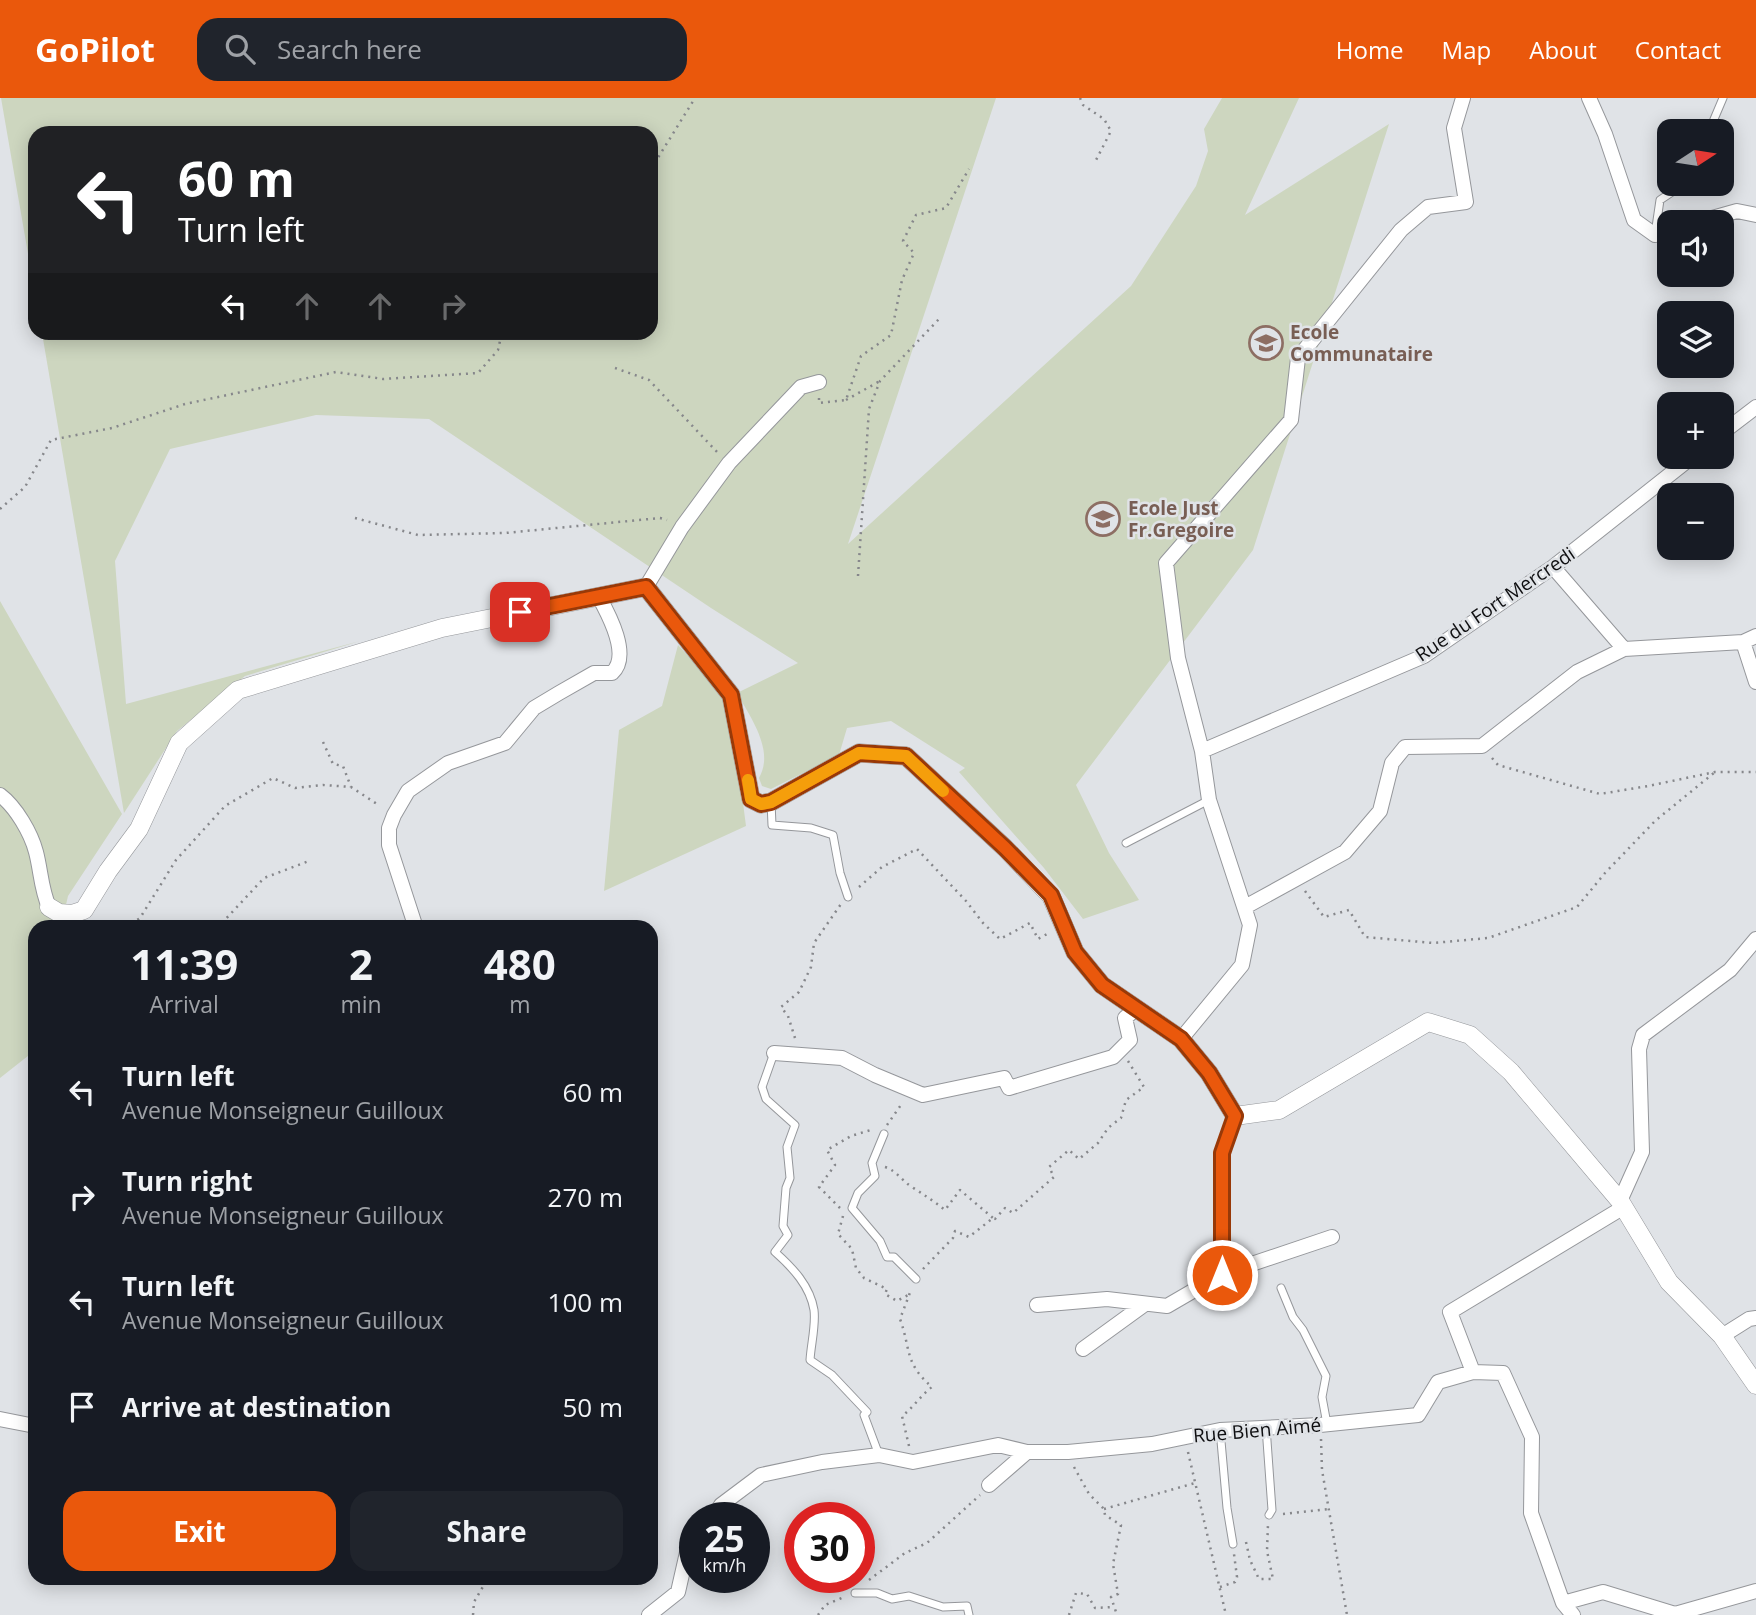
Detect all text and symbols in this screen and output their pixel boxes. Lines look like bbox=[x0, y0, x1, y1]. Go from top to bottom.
search box bbox=[197, 18, 687, 81]
text: GoPilot bbox=[35, 27, 155, 72]
icon: search bbox=[221, 30, 259, 68]
text: Search here bbox=[277, 31, 422, 67]
text: Home bbox=[1336, 33, 1404, 66]
text: Map bbox=[1442, 33, 1491, 66]
text: About bbox=[1529, 33, 1597, 66]
text: Contact bbox=[1635, 33, 1721, 66]
north arrow bbox=[1657, 119, 1734, 196]
map controls bbox=[1657, 119, 1734, 560]
text: 60 m bbox=[178, 145, 295, 211]
icon: left bbox=[63, 154, 154, 245]
text: Turn left bbox=[178, 208, 304, 251]
button: sound bbox=[1657, 210, 1734, 287]
icon: left bbox=[215, 287, 253, 325]
icon: ahead bbox=[288, 287, 326, 325]
icon: ahead bbox=[361, 287, 399, 325]
icon: right bbox=[434, 287, 472, 325]
button: layers bbox=[1657, 301, 1734, 378]
place label: Ecole Communataire bbox=[1290, 319, 1433, 367]
school or university icon: Ecole Communataire bbox=[1247, 324, 1285, 362]
button: + bbox=[1657, 392, 1734, 469]
button: − bbox=[1657, 483, 1734, 560]
place label: Ecole Just Fr.Gregoire bbox=[1128, 495, 1234, 543]
school or university icon: Ecole Just Fr.Gregoire bbox=[1084, 500, 1122, 538]
street label: Rue du Fort Mercredi bbox=[1410, 541, 1580, 667]
pin bbox=[490, 582, 550, 642]
icon: arrive bbox=[501, 593, 539, 631]
text: 11:39 bbox=[130, 935, 238, 992]
text: 2 bbox=[349, 935, 373, 992]
text: 480 bbox=[484, 935, 556, 992]
text: Arrival bbox=[150, 988, 219, 1020]
text: min bbox=[340, 988, 382, 1020]
text: m bbox=[509, 988, 530, 1020]
text: Turn left bbox=[122, 1058, 234, 1094]
icon: left bbox=[63, 1073, 101, 1111]
text: 60 m bbox=[562, 1074, 623, 1110]
text: Avenue Monseigneur Guilloux bbox=[122, 1094, 444, 1126]
text: Turn right bbox=[122, 1163, 253, 1199]
icon: right bbox=[63, 1178, 101, 1216]
text: 270 m bbox=[548, 1179, 623, 1215]
text: Avenue Monseigneur Guilloux bbox=[122, 1199, 444, 1231]
position arrow bbox=[1185, 1238, 1259, 1312]
text: Turn left bbox=[122, 1268, 234, 1304]
icon: left bbox=[63, 1283, 101, 1321]
text: 100 m bbox=[548, 1284, 623, 1320]
text: Avenue Monseigneur Guilloux bbox=[122, 1304, 444, 1336]
icon: arrive bbox=[63, 1388, 101, 1426]
text: Arrive at destination bbox=[122, 1389, 391, 1425]
text: 50 m bbox=[562, 1389, 623, 1425]
street label: Rue Bien Aimé bbox=[1192, 1411, 1322, 1449]
button: Exit bbox=[63, 1491, 336, 1571]
button: Share bbox=[350, 1491, 623, 1571]
speed limit sign: 30 bbox=[784, 1502, 875, 1593]
text: 25 bbox=[704, 1515, 745, 1562]
text: km/h bbox=[703, 1553, 746, 1577]

